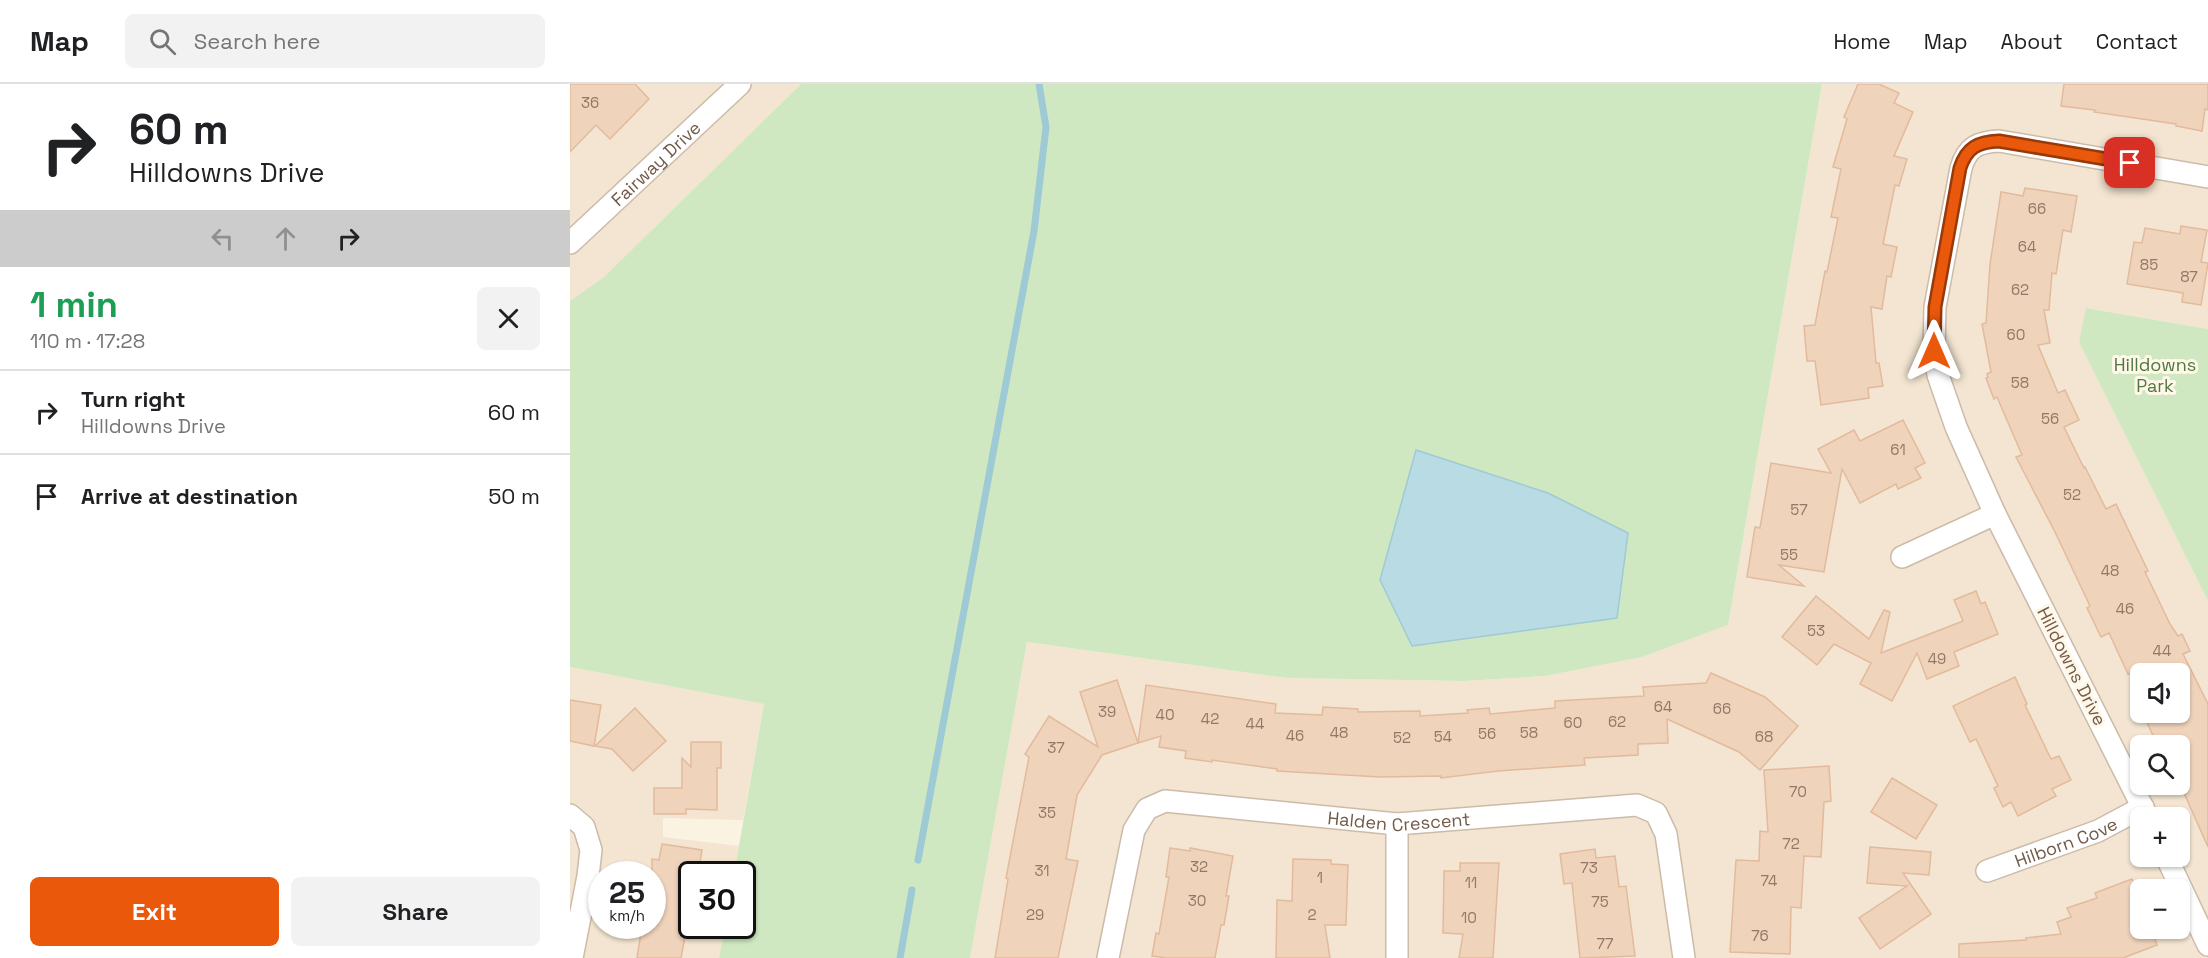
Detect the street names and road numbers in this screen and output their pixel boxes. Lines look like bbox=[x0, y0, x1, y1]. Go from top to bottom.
street label: Fairway Drive bbox=[606, 116, 705, 211]
street label: Hilldowns Drive bbox=[2032, 603, 2112, 729]
street label: Halden Crescent bbox=[1326, 806, 1471, 836]
street label: Hilborn Cove bbox=[2011, 811, 2121, 872]

